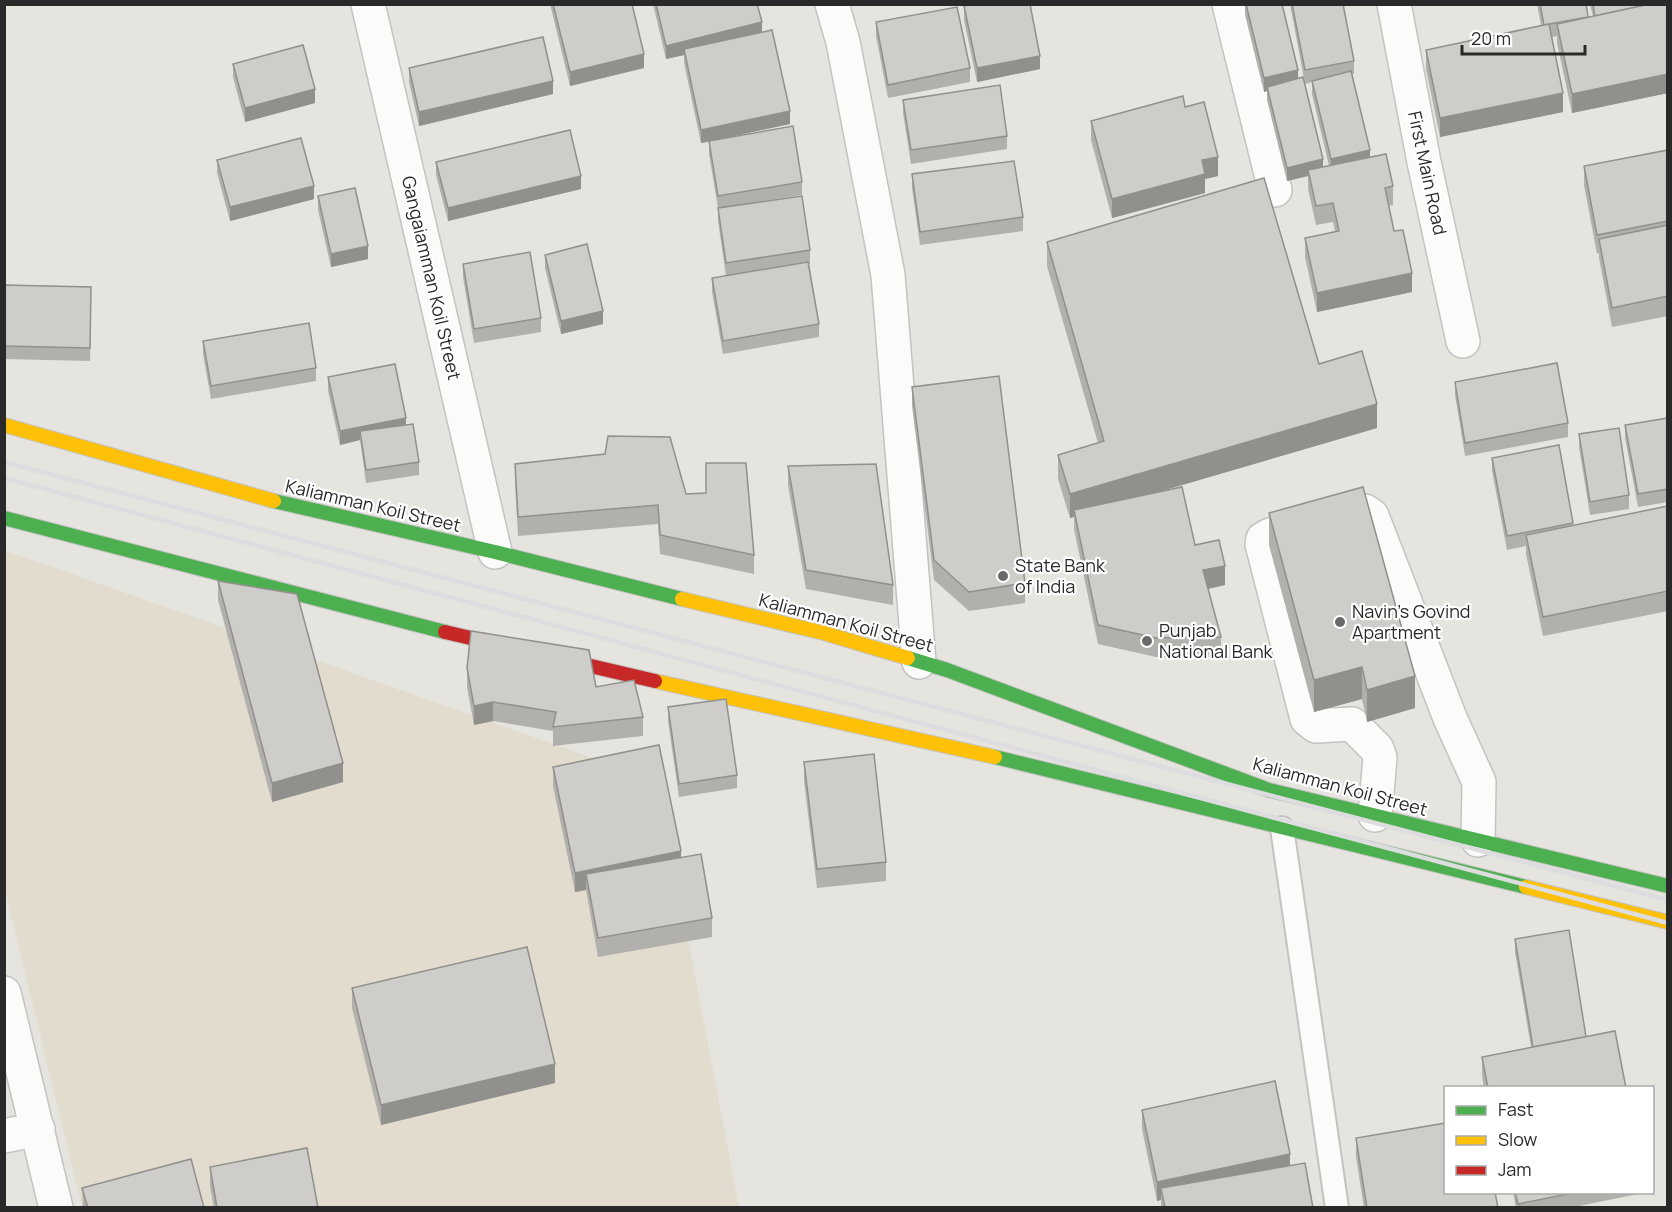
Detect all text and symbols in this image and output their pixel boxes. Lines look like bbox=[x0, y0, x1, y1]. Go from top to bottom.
scale bar bbox=[1462, 18, 1585, 56]
text: 20 m bbox=[1471, 26, 1511, 50]
street label: First Main Road bbox=[1403, 109, 1453, 237]
street label: Gangaiamman Koil Street bbox=[397, 173, 467, 382]
street label: Kaliamman Koil Street bbox=[283, 473, 463, 537]
place label: State Bank of India bbox=[1015, 553, 1106, 598]
marker: State Bank of India bbox=[996, 569, 1010, 583]
street label: Kaliamman Koil Street bbox=[757, 587, 936, 657]
place label: Navin's Govind Apartment bbox=[1352, 599, 1471, 644]
marker: Navin's Govind Apartment bbox=[1333, 615, 1347, 629]
place label: Punjab National Bank bbox=[1159, 618, 1274, 663]
marker: Punjab National Bank bbox=[1140, 634, 1154, 648]
street label: Kaliamman Koil Street bbox=[1251, 751, 1430, 821]
legend bbox=[1444, 1086, 1654, 1194]
text: Fast bbox=[1498, 1097, 1533, 1121]
text: Slow bbox=[1498, 1127, 1538, 1151]
text: Jam bbox=[1498, 1157, 1532, 1181]

